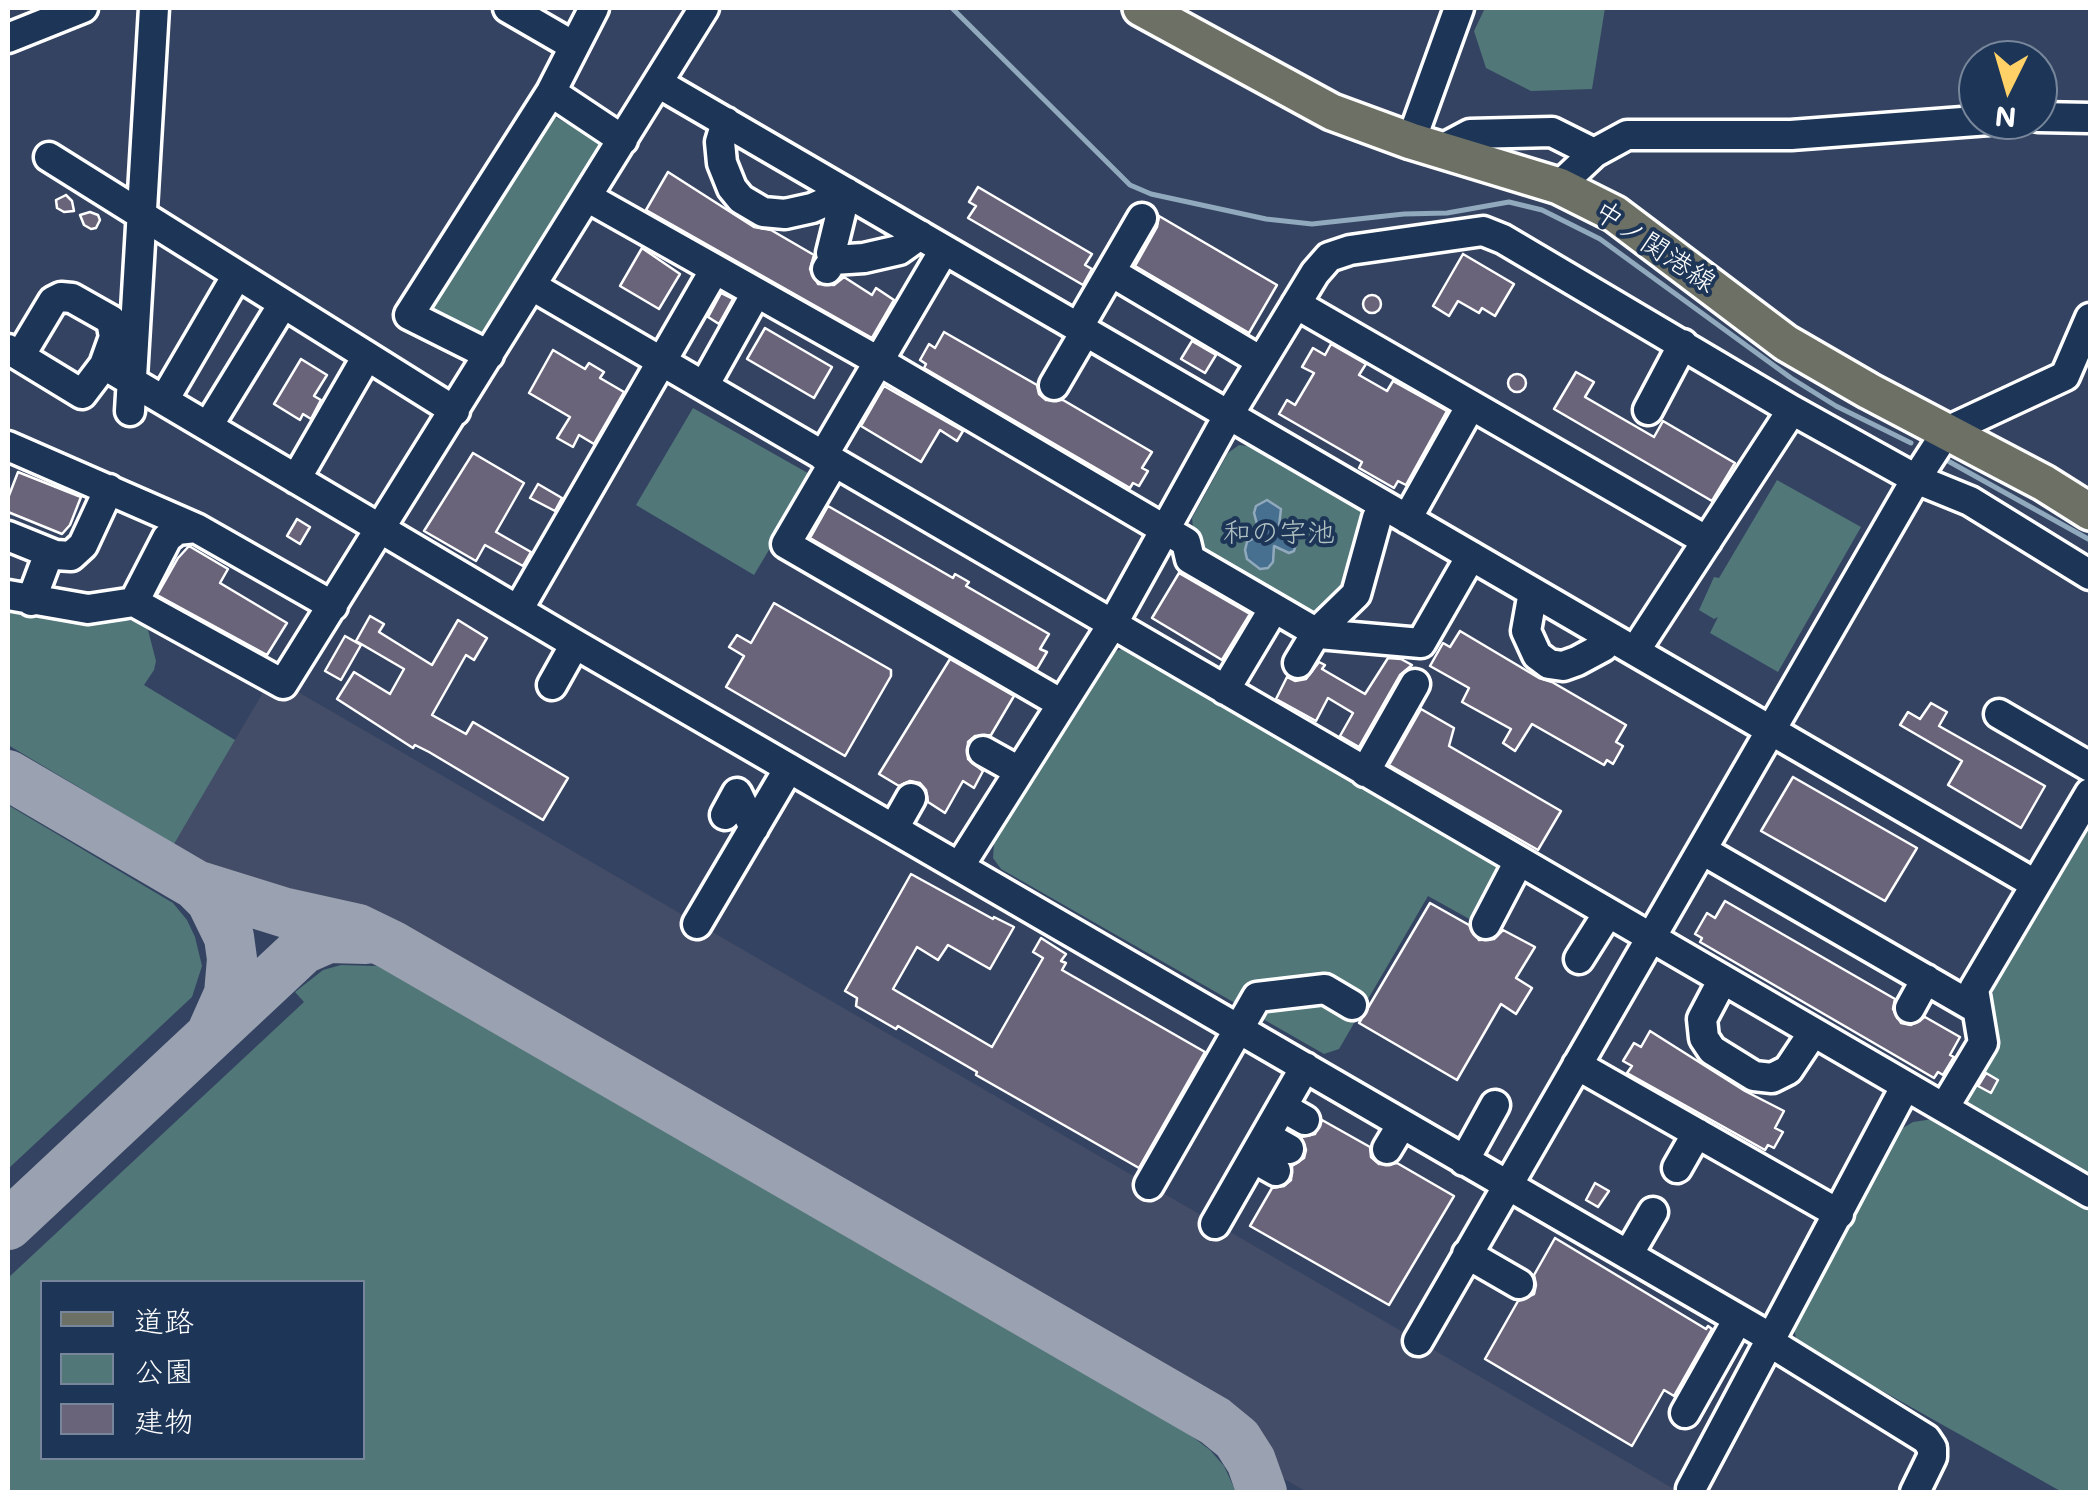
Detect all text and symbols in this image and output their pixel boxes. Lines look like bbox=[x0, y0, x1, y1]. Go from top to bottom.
north arrow bbox=[1958, 40, 2058, 140]
text: N bbox=[1993, 99, 2018, 137]
street label: 中ノ関港線 bbox=[1588, 194, 1722, 300]
park label: 和の字池 bbox=[1223, 516, 1335, 550]
legend bbox=[40, 1280, 365, 1460]
text: 道路 bbox=[134, 1300, 194, 1340]
text: 公園 bbox=[134, 1350, 194, 1390]
text: 建物 bbox=[134, 1400, 194, 1440]

